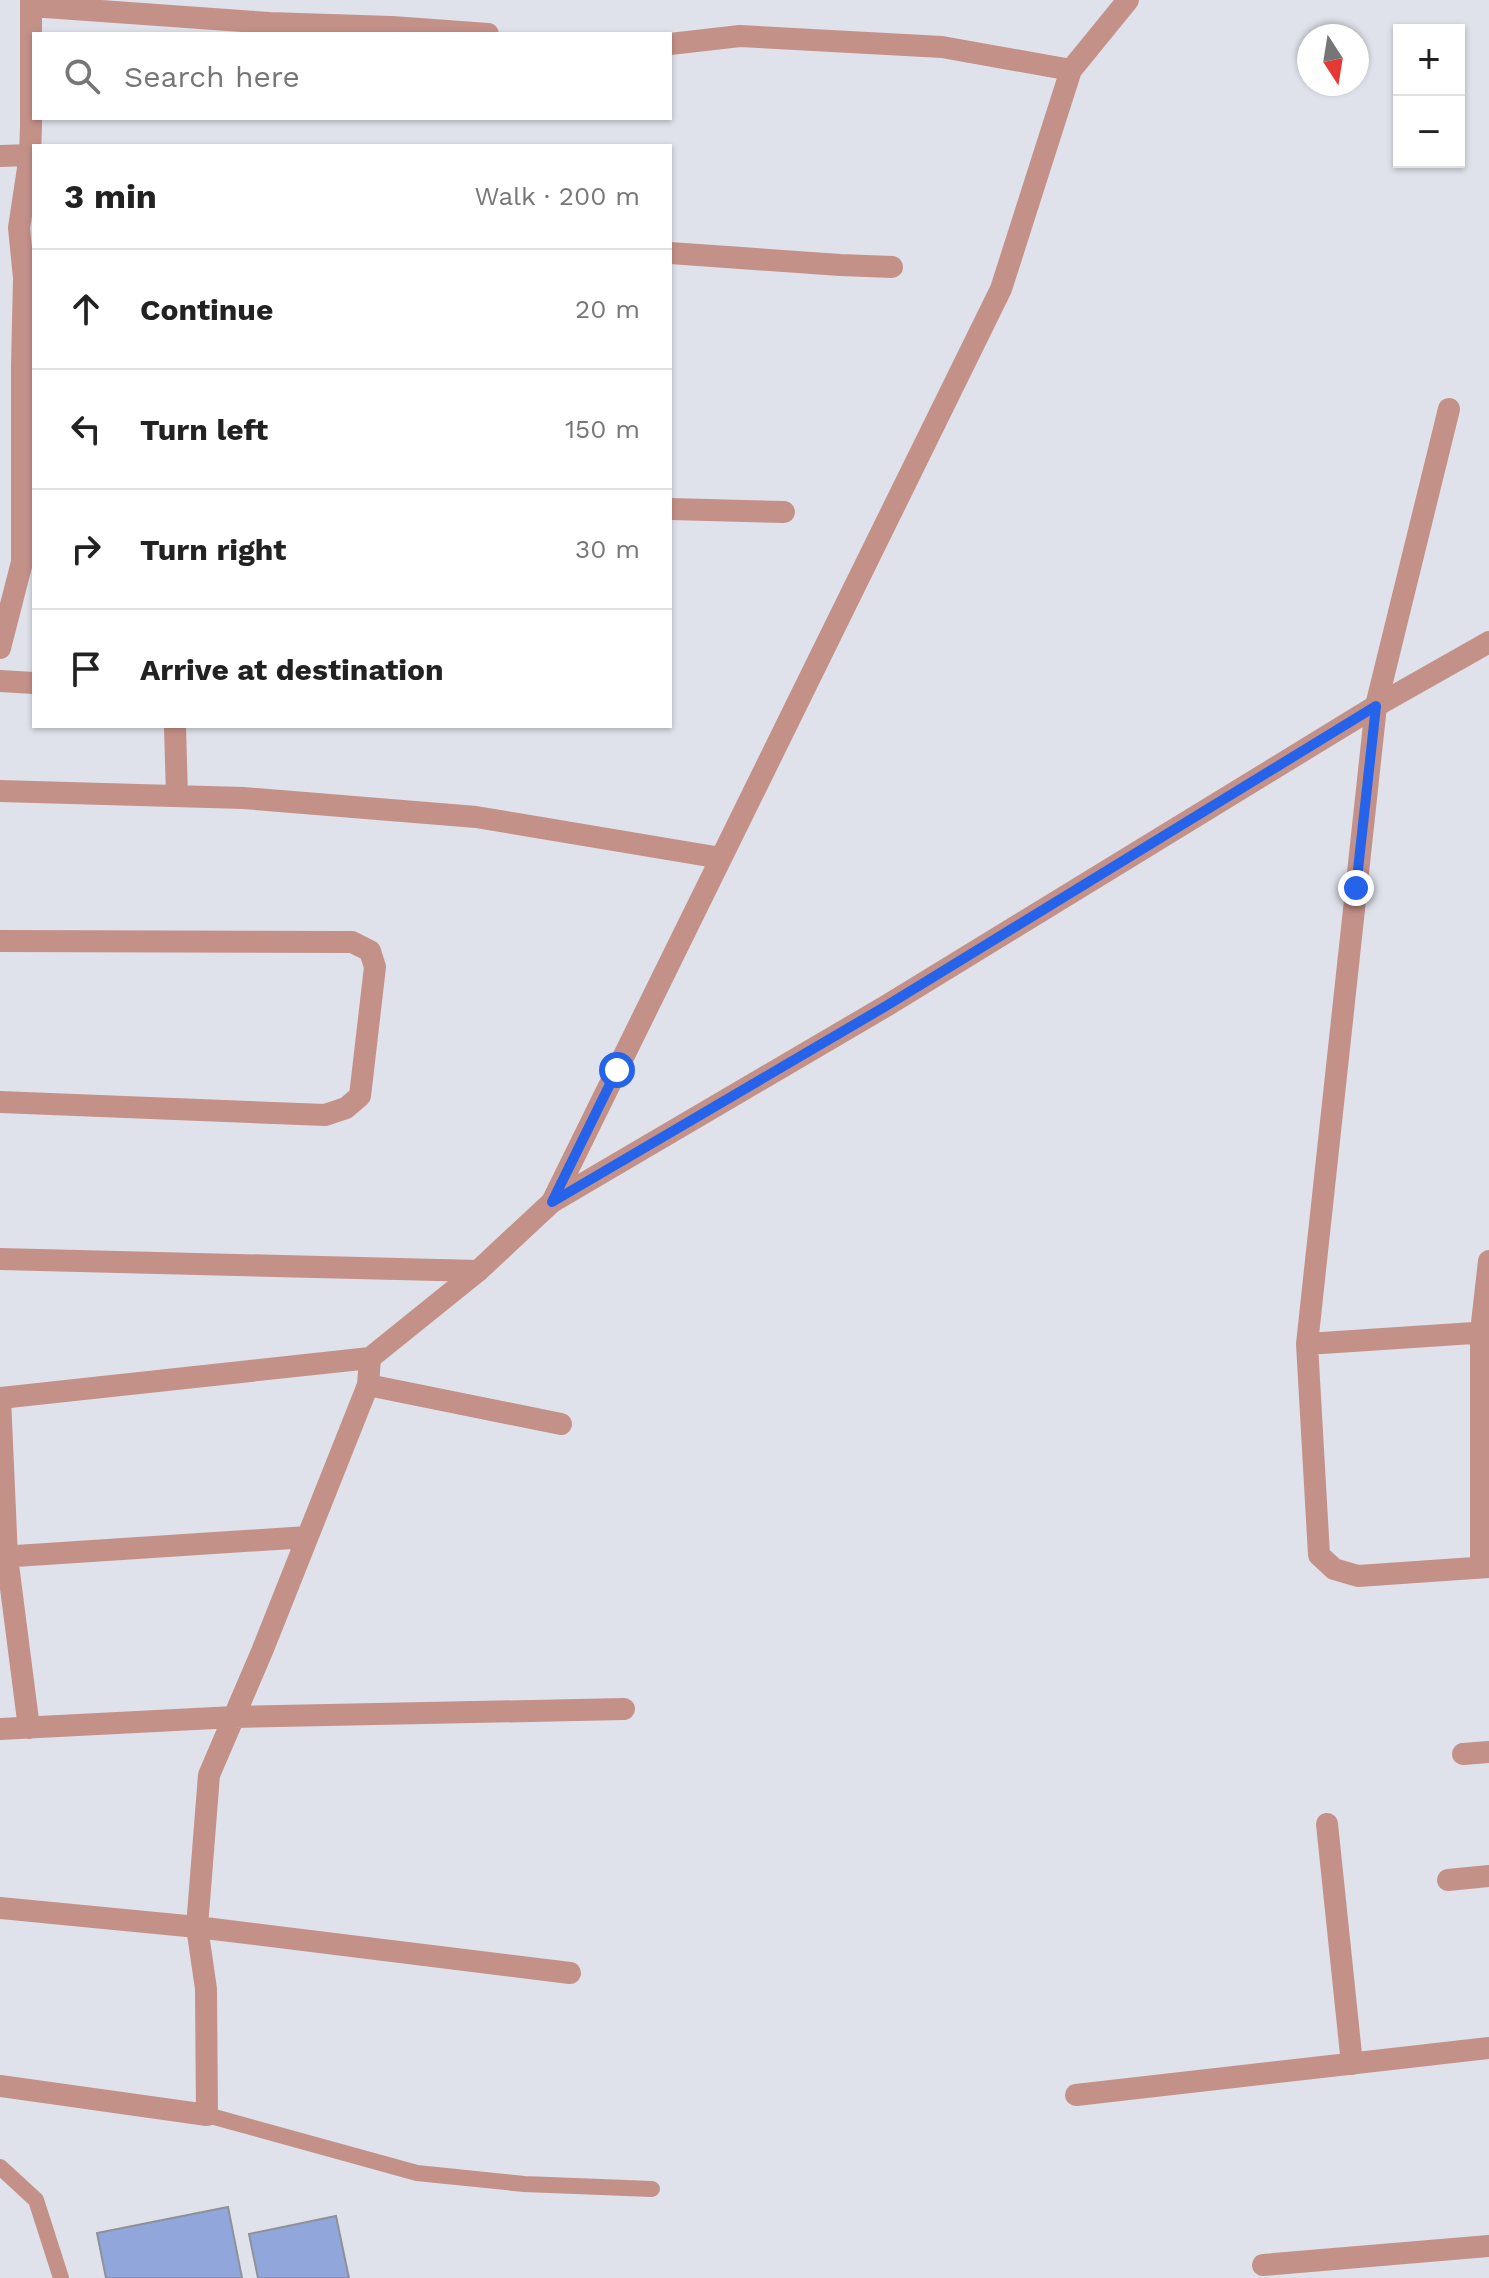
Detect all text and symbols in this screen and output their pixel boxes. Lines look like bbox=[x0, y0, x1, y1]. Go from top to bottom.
north arrow bbox=[1297, 24, 1369, 96]
map controls bbox=[1393, 24, 1465, 168]
button: + bbox=[1393, 24, 1465, 96]
search box bbox=[32, 32, 672, 120]
icon: search bbox=[60, 54, 104, 98]
text: Search here bbox=[124, 59, 300, 94]
button: − bbox=[1393, 96, 1465, 168]
text: 3 min bbox=[64, 176, 157, 216]
text: Walk · 200 m bbox=[474, 181, 640, 211]
icon: ahead bbox=[64, 287, 108, 331]
text: Continue bbox=[140, 292, 273, 327]
text: 20 m bbox=[575, 294, 640, 324]
icon: left bbox=[64, 407, 108, 451]
text: Turn left bbox=[140, 412, 268, 447]
text: 150 m bbox=[565, 414, 640, 444]
icon: right bbox=[64, 527, 108, 571]
text: Turn right bbox=[140, 532, 286, 567]
text: 30 m bbox=[575, 534, 640, 564]
icon: arrive bbox=[64, 647, 108, 691]
text: Arrive at destination bbox=[140, 652, 444, 687]
route end bbox=[1338, 870, 1374, 906]
route start bbox=[599, 1052, 635, 1088]

